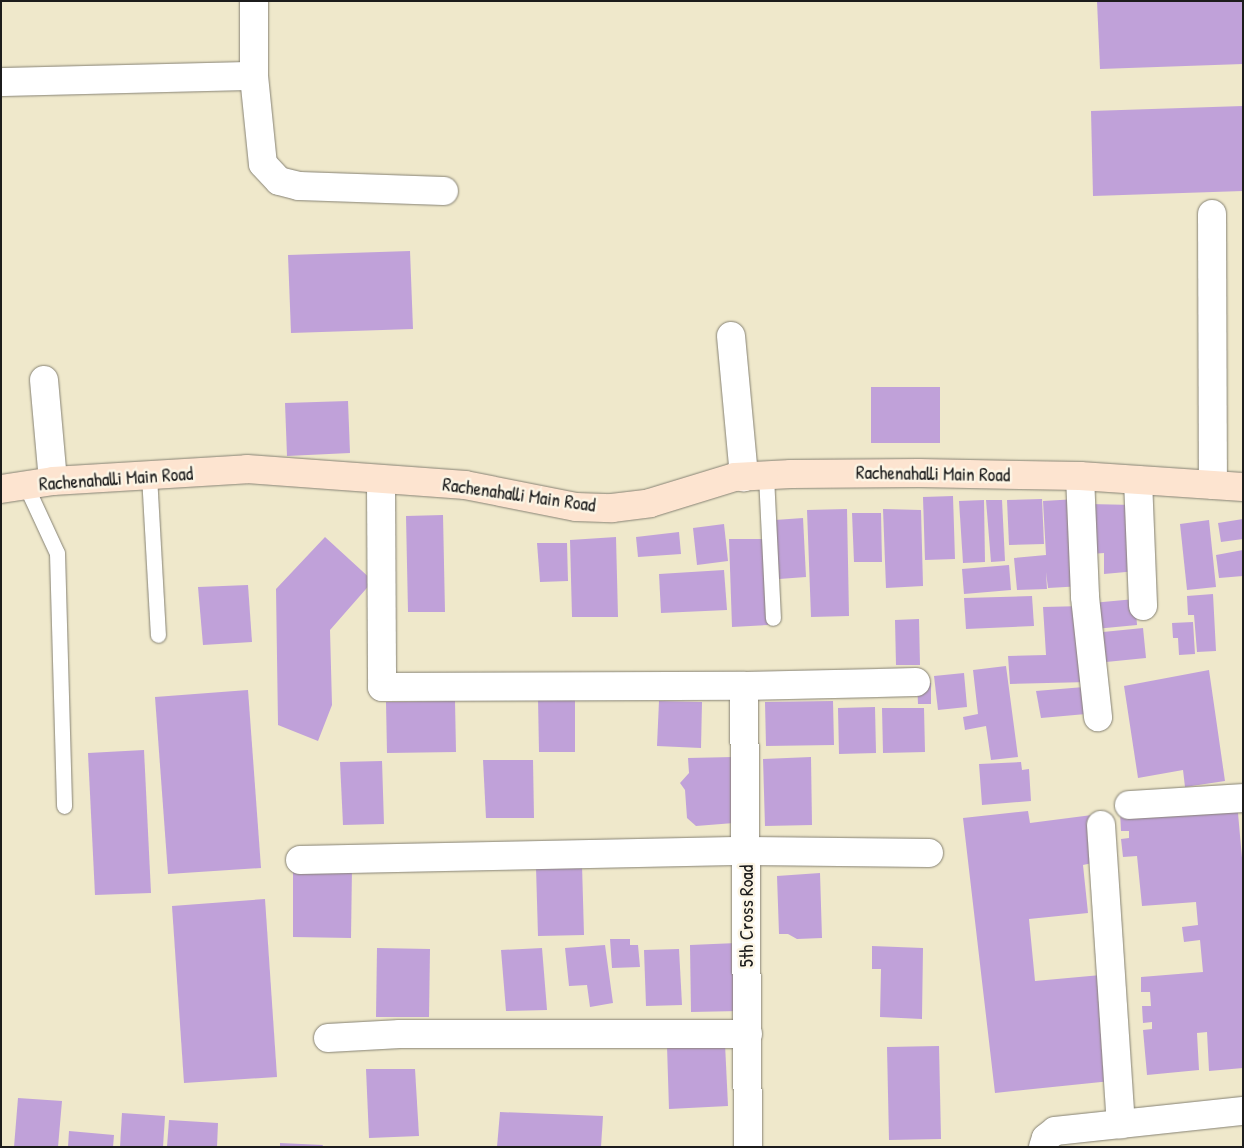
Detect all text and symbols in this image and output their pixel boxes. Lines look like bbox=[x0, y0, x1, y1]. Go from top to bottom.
street label: Rachenahalli Main Road bbox=[856, 461, 1010, 487]
street label: Rachenahalli Main Road bbox=[38, 462, 194, 496]
street label: Rachenahalli Main Road bbox=[441, 473, 597, 517]
street label: 5th Cross Road bbox=[736, 865, 758, 967]

